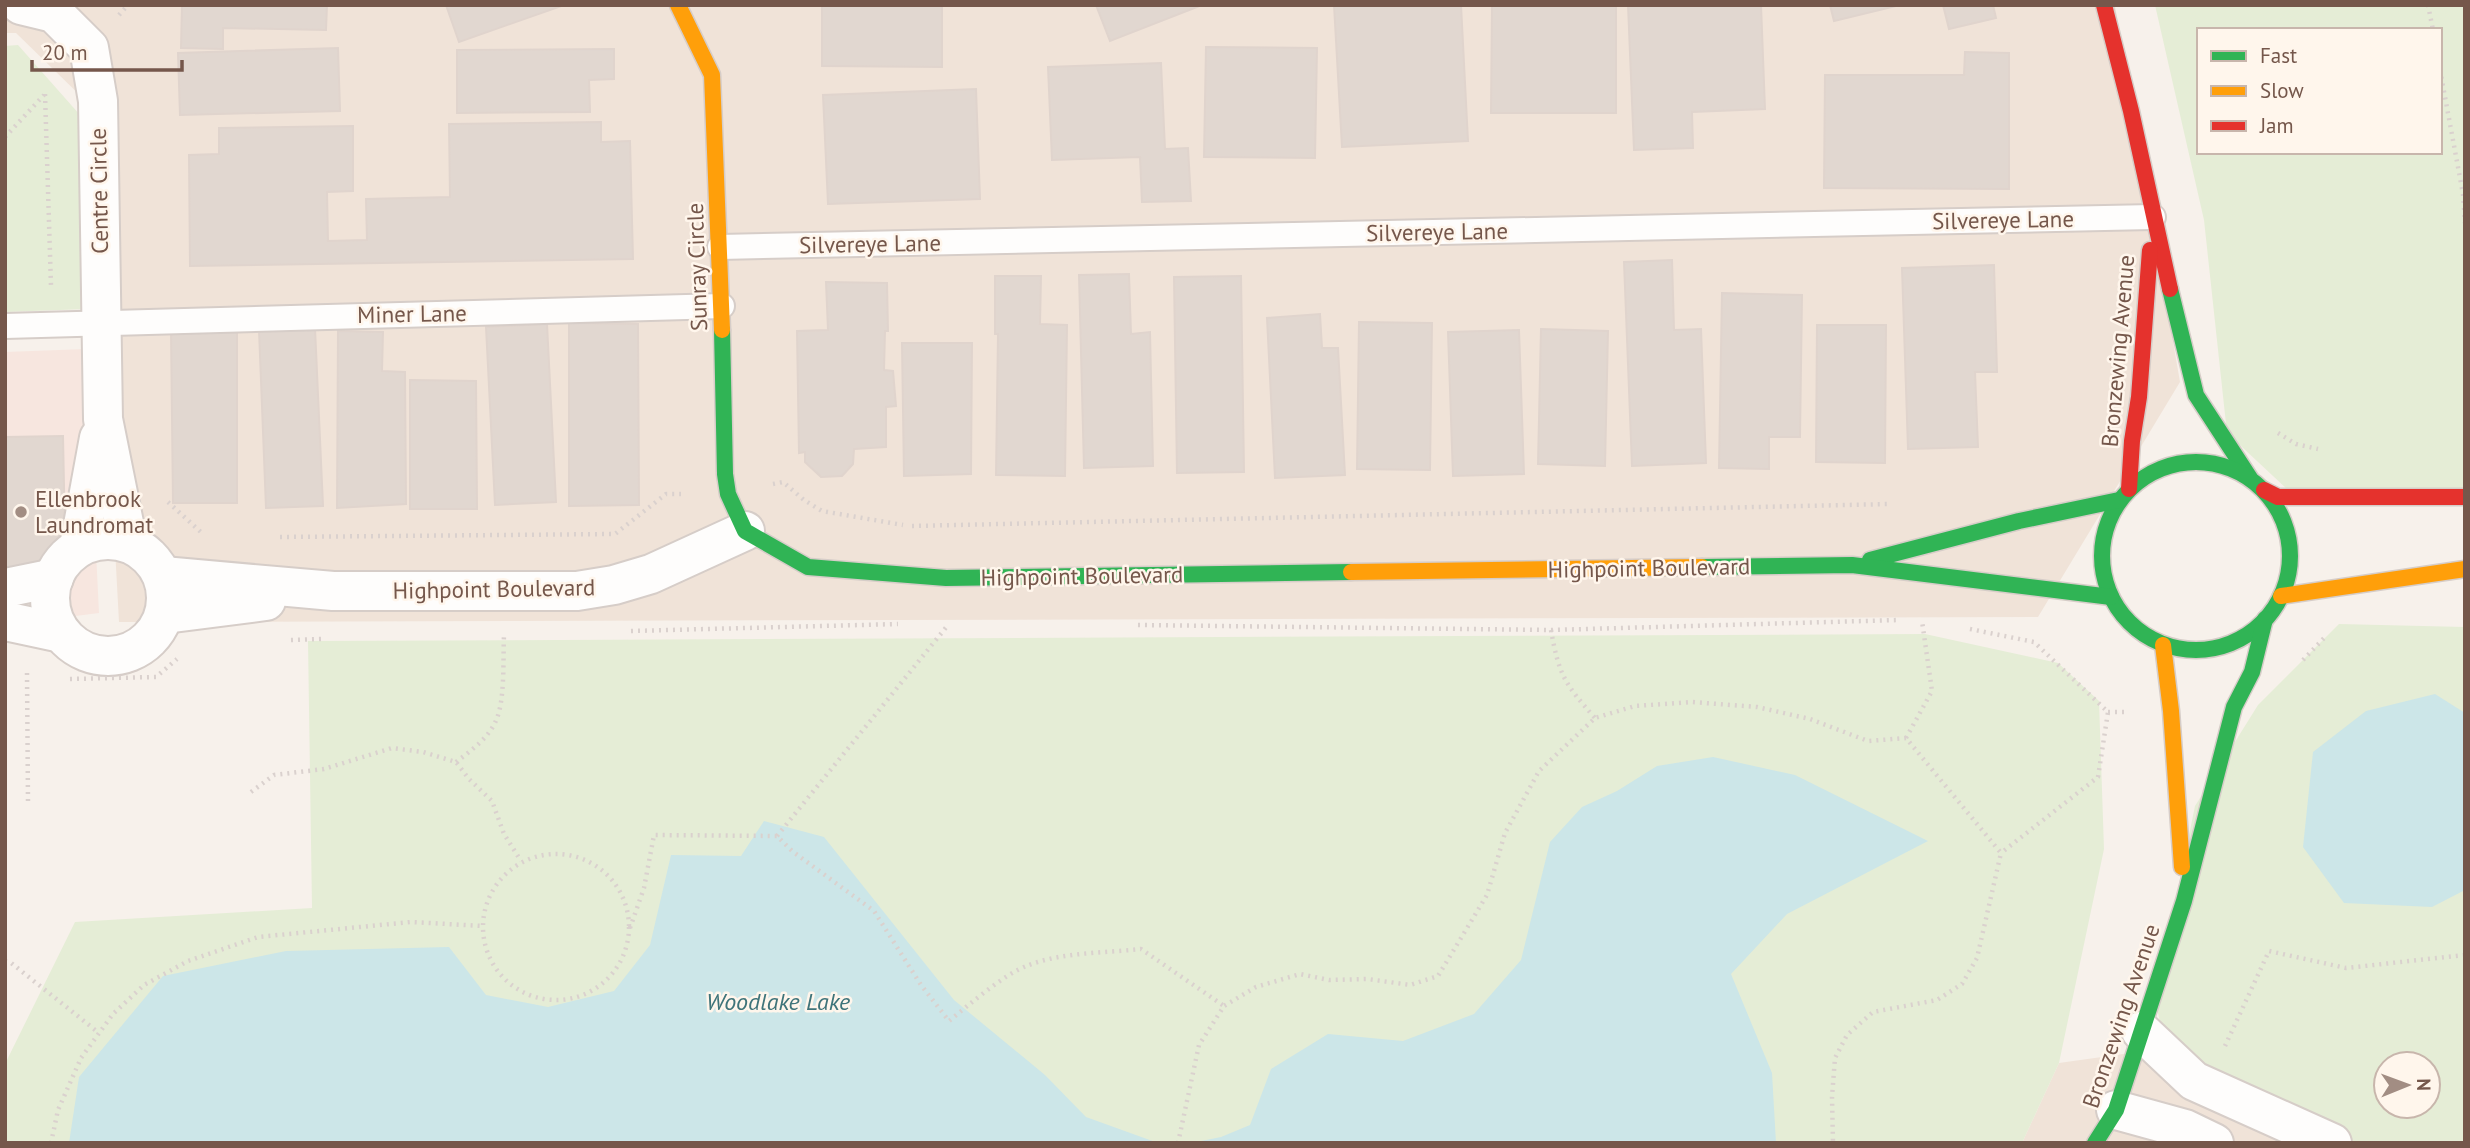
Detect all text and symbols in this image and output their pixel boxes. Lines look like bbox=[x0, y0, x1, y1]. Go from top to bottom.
scale bar bbox=[32, 28, 182, 72]
legend bbox=[2197, 28, 2442, 154]
text: 20 m bbox=[42, 39, 88, 66]
text: Fast bbox=[2260, 42, 2297, 69]
text: Slow bbox=[2260, 77, 2304, 104]
text: Jam bbox=[2259, 112, 2294, 139]
street label: Centre Circle bbox=[83, 128, 114, 254]
street label: Sunray Circle bbox=[680, 202, 713, 332]
street label: Silvereye Lane bbox=[1932, 204, 2074, 235]
street label: Silvereye Lane bbox=[1366, 216, 1508, 247]
street label: Silvereye Lane bbox=[799, 228, 941, 259]
street label: Bronzewing Avenue bbox=[2095, 254, 2140, 448]
street label: Miner Lane bbox=[357, 298, 467, 329]
place label: Ellenbrook Laundromat bbox=[35, 484, 153, 539]
marker: Ellenbrook Laundromat bbox=[13, 504, 29, 520]
street label: Highpoint Boulevard bbox=[1547, 551, 1751, 584]
street label: Highpoint Boulevard bbox=[980, 559, 1184, 592]
street label: Highpoint Boulevard bbox=[392, 572, 596, 605]
street label: Bronzewing Avenue bbox=[2075, 920, 2166, 1112]
water label: Woodlake Lake bbox=[706, 986, 850, 1017]
north arrow bbox=[2372, 1050, 2442, 1120]
text: N bbox=[2412, 1078, 2436, 1091]

